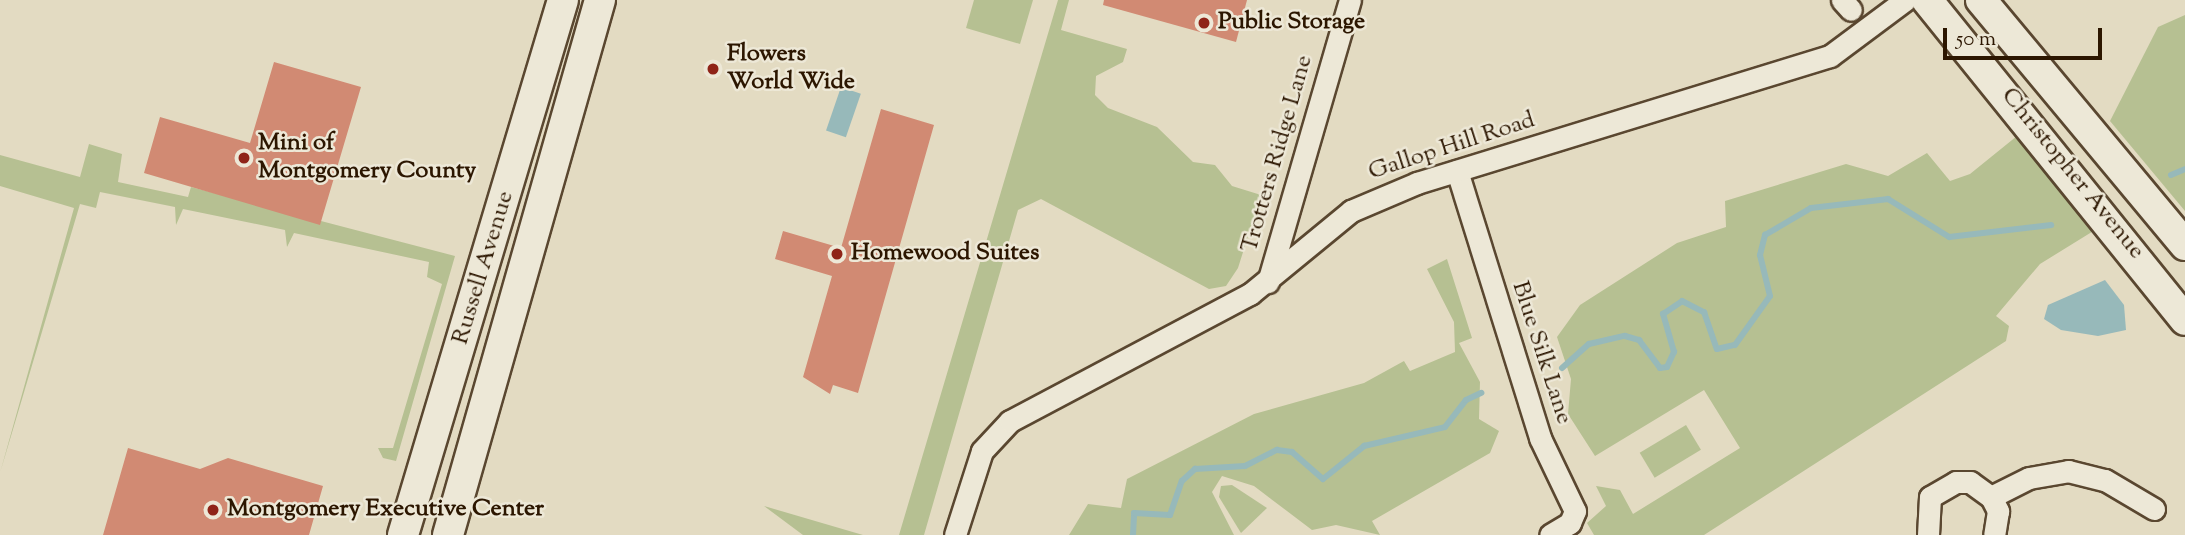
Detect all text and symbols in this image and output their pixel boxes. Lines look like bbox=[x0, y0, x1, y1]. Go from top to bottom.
place label: Public Storage bbox=[1218, 9, 1365, 37]
scale bar bbox=[1947, 14, 2106, 58]
marker: Public Storage bbox=[1196, 15, 1212, 31]
text: 50 m bbox=[1956, 25, 1996, 55]
place label: Flowers World Wide bbox=[727, 41, 855, 97]
street label: Trotters Ridge Lane bbox=[1236, 52, 1320, 256]
marker: Flowers World Wide bbox=[705, 61, 721, 77]
street label: Christopher Avenue bbox=[1994, 83, 2150, 265]
street label: Gallop Hill Road bbox=[1365, 107, 1539, 187]
place label: Mini of Montgomery County bbox=[258, 130, 476, 186]
marker: Mini of Montgomery County bbox=[236, 150, 252, 166]
street label: Russell Avenue bbox=[447, 188, 521, 348]
place label: Homewood Suites bbox=[851, 240, 1039, 268]
marker: Homewood Suites bbox=[829, 246, 845, 262]
street label: Blue Silk Lane bbox=[1504, 278, 1578, 428]
place label: Montgomery Executive Center bbox=[227, 496, 544, 524]
marker: Montgomery Executive Center bbox=[205, 502, 221, 518]

